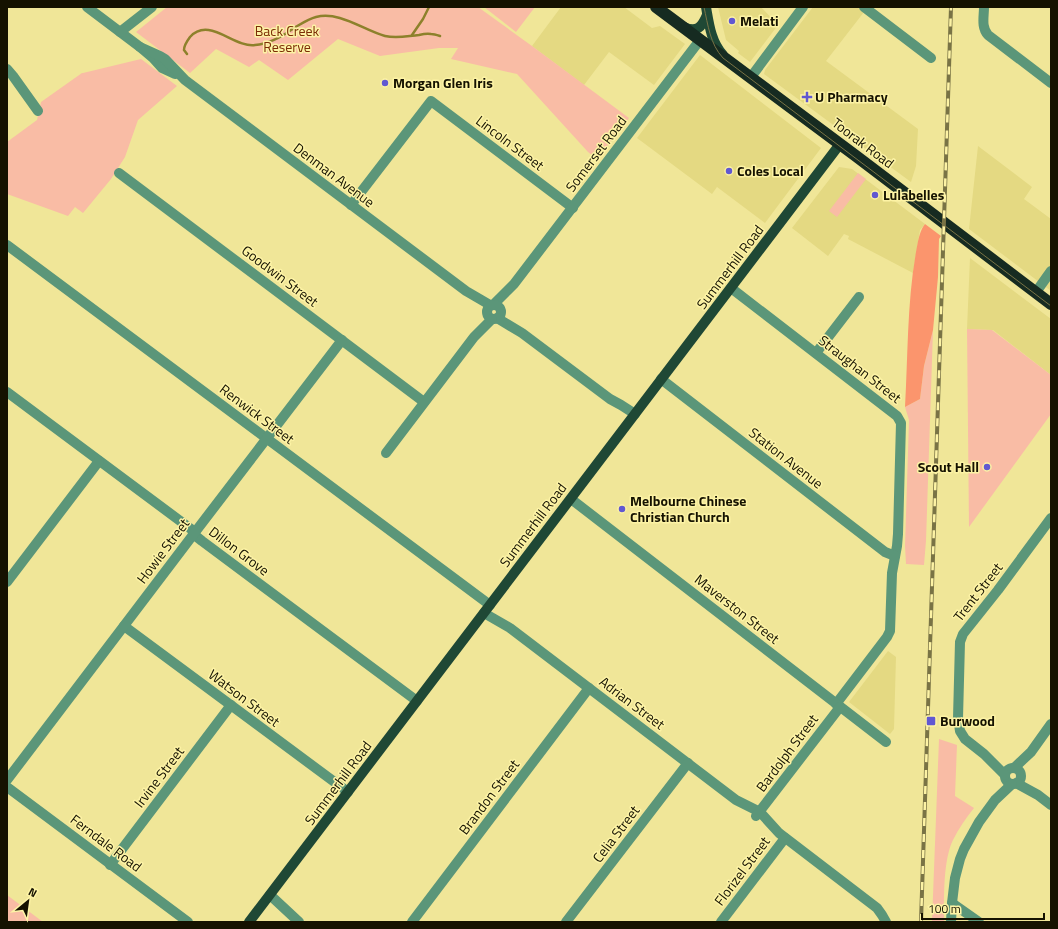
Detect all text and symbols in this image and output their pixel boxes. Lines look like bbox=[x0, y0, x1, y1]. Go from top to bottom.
place label: Melati bbox=[740, 10, 779, 31]
marker: Melati bbox=[727, 16, 737, 26]
park label: Back Creek Reserve bbox=[255, 20, 320, 57]
place label: Morgan Glen Iris bbox=[393, 72, 493, 93]
marker: Morgan Glen Iris bbox=[380, 78, 390, 88]
place label: U Pharmacy bbox=[815, 86, 888, 107]
marker: U Pharmacy bbox=[802, 92, 812, 102]
street label: Lincoln Street bbox=[472, 110, 549, 175]
street label: Somerset Road bbox=[560, 111, 631, 196]
street label: Toorak Road bbox=[828, 112, 899, 173]
street label: Denman Avenue bbox=[289, 137, 379, 212]
place label: Coles Local bbox=[737, 160, 804, 181]
marker: Coles Local bbox=[724, 166, 734, 176]
place label: Lulabelles bbox=[883, 184, 945, 205]
marker: Lulabelles bbox=[870, 190, 880, 200]
street label: Summerhill Road bbox=[691, 220, 768, 313]
street label: Goodwin Street bbox=[238, 240, 323, 311]
street label: Straughan Street bbox=[814, 330, 906, 408]
street label: Renwick Street bbox=[216, 379, 299, 449]
street label: Station Avenue bbox=[745, 422, 828, 493]
place label: Scout Hall bbox=[918, 456, 979, 477]
marker: Scout Hall bbox=[982, 462, 992, 472]
street label: Summerhill Road bbox=[494, 478, 571, 571]
place label: Melbourne Chinese Christian Church bbox=[630, 490, 746, 527]
marker: Melbourne Chinese Christian Church bbox=[617, 504, 627, 514]
street label: Howie Street bbox=[131, 514, 194, 588]
street label: Dillon Grove bbox=[205, 521, 274, 580]
street label: Trent Street bbox=[948, 558, 1007, 626]
street label: Maverston Street bbox=[690, 569, 784, 649]
street label: Watson Street bbox=[204, 664, 285, 732]
street label: Adrian Street bbox=[595, 671, 670, 734]
street label: Bardolph Street bbox=[750, 709, 823, 796]
place label: Burwood bbox=[940, 710, 995, 731]
marker: Burwood bbox=[925, 715, 937, 727]
street label: Summerhill Road bbox=[299, 736, 376, 829]
street label: Irvine Street bbox=[129, 742, 189, 812]
street label: Brandon Street bbox=[453, 755, 524, 839]
street label: Celia Street bbox=[587, 801, 644, 867]
street label: Ferndale Road bbox=[66, 809, 146, 876]
street label: Florizel Street bbox=[709, 832, 775, 910]
north arrow bbox=[8, 881, 48, 921]
text: N bbox=[26, 883, 40, 901]
scale bar bbox=[922, 895, 1044, 921]
text: 100 m bbox=[928, 899, 961, 918]

